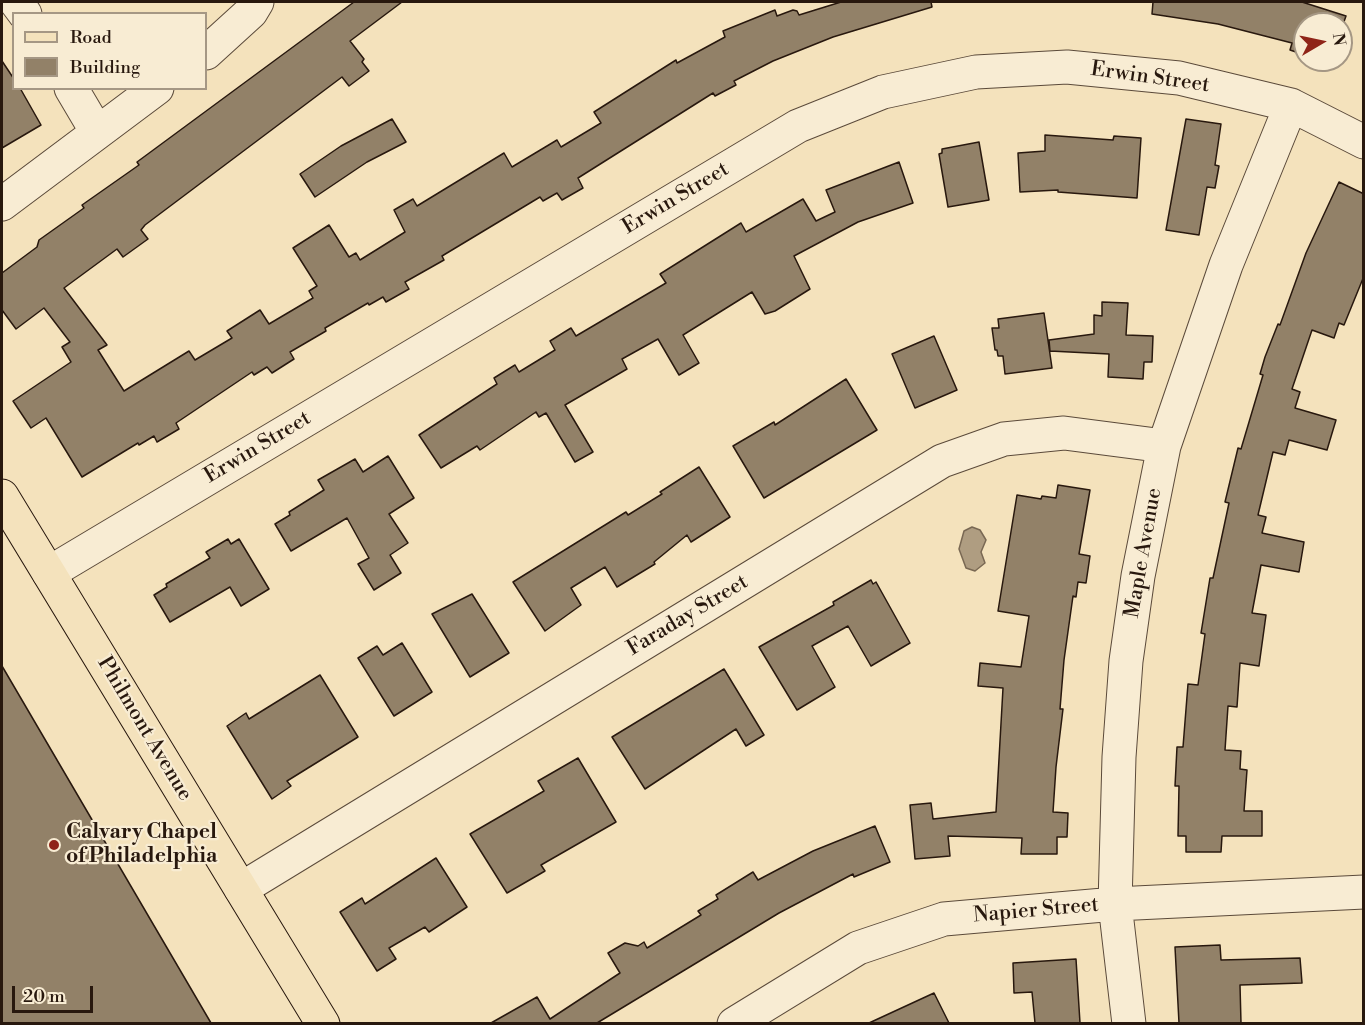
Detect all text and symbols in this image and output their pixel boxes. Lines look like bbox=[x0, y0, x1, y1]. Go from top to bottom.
legend bbox=[12, 12, 207, 90]
north arrow bbox=[1293, 12, 1353, 72]
text: Road bbox=[70, 26, 112, 49]
text: N bbox=[1328, 32, 1350, 47]
text: Building bbox=[70, 56, 140, 79]
street label: Erwin Street bbox=[1089, 57, 1211, 99]
street label: Erwin Street bbox=[618, 157, 734, 241]
street label: Erwin Street bbox=[200, 406, 316, 490]
street label: Maple Avenue bbox=[1120, 486, 1168, 620]
street label: Faraday Street bbox=[623, 570, 753, 662]
street label: Philmont Avenue bbox=[91, 652, 197, 806]
place label: Calvary Chapel of Philadelphia bbox=[66, 820, 217, 870]
marker: Calvary Chapel of Philadelphia bbox=[47, 838, 61, 852]
street label: Napier Street bbox=[972, 893, 1100, 929]
scale bar bbox=[15, 974, 96, 1012]
text: 20 m bbox=[23, 985, 65, 1008]

